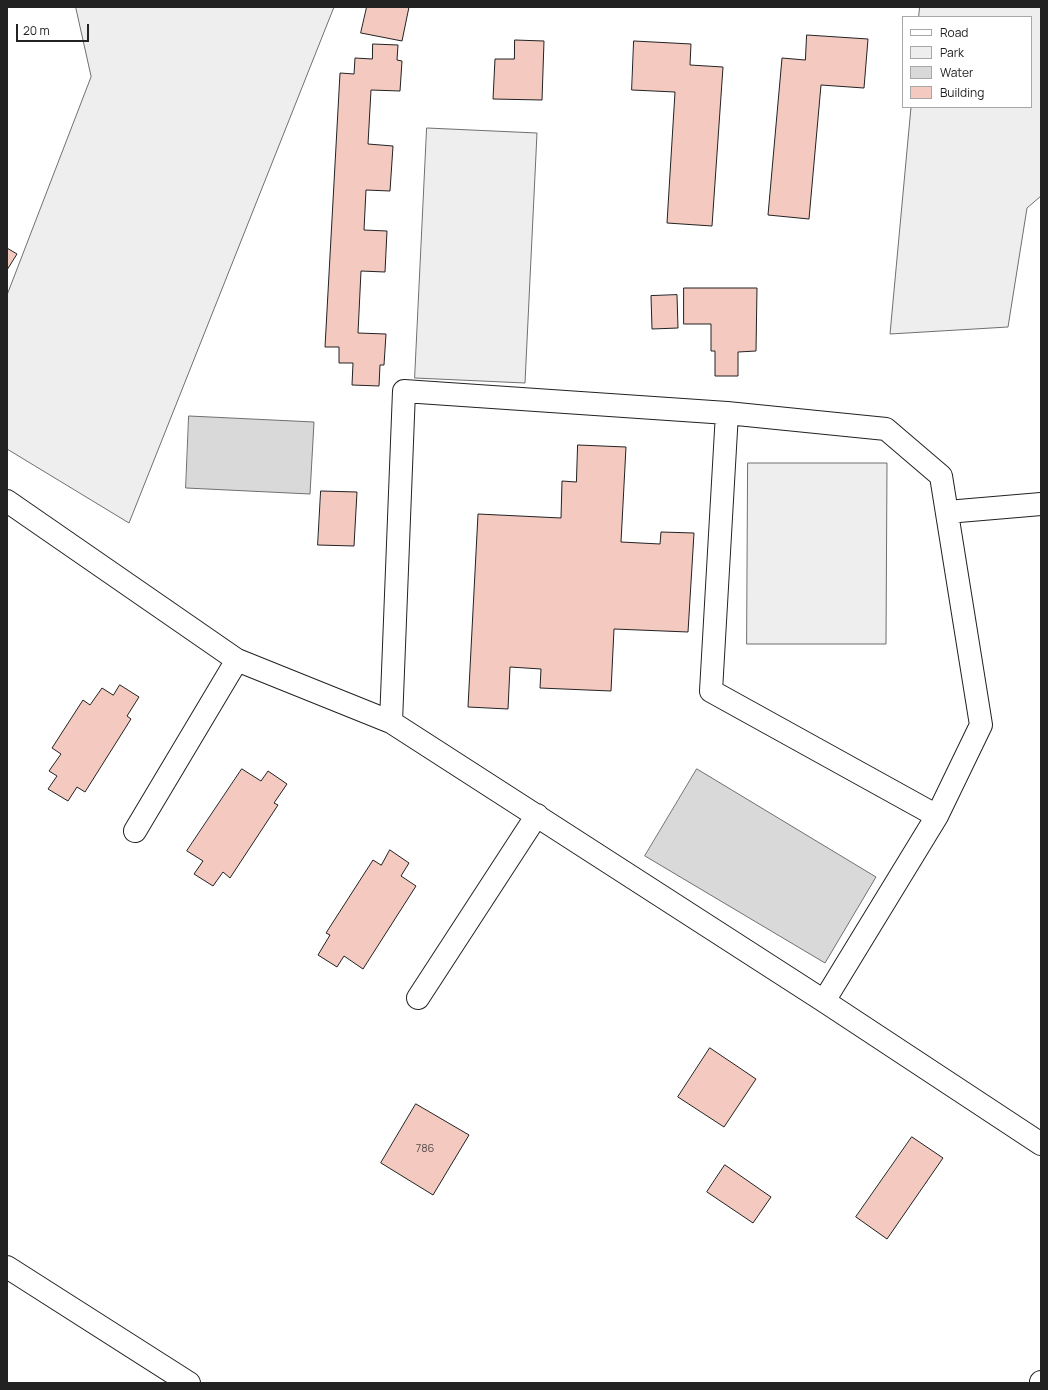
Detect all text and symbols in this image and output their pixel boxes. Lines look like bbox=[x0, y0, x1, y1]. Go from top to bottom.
scale bar bbox=[18, 16, 91, 42]
legend bbox=[902, 16, 1032, 108]
text: 20 m bbox=[23, 22, 50, 39]
text: Road bbox=[940, 24, 968, 41]
text: Park bbox=[940, 44, 964, 61]
text: Water bbox=[940, 64, 973, 81]
text: Building bbox=[940, 84, 984, 101]
house number: 786 bbox=[416, 1142, 434, 1156]

